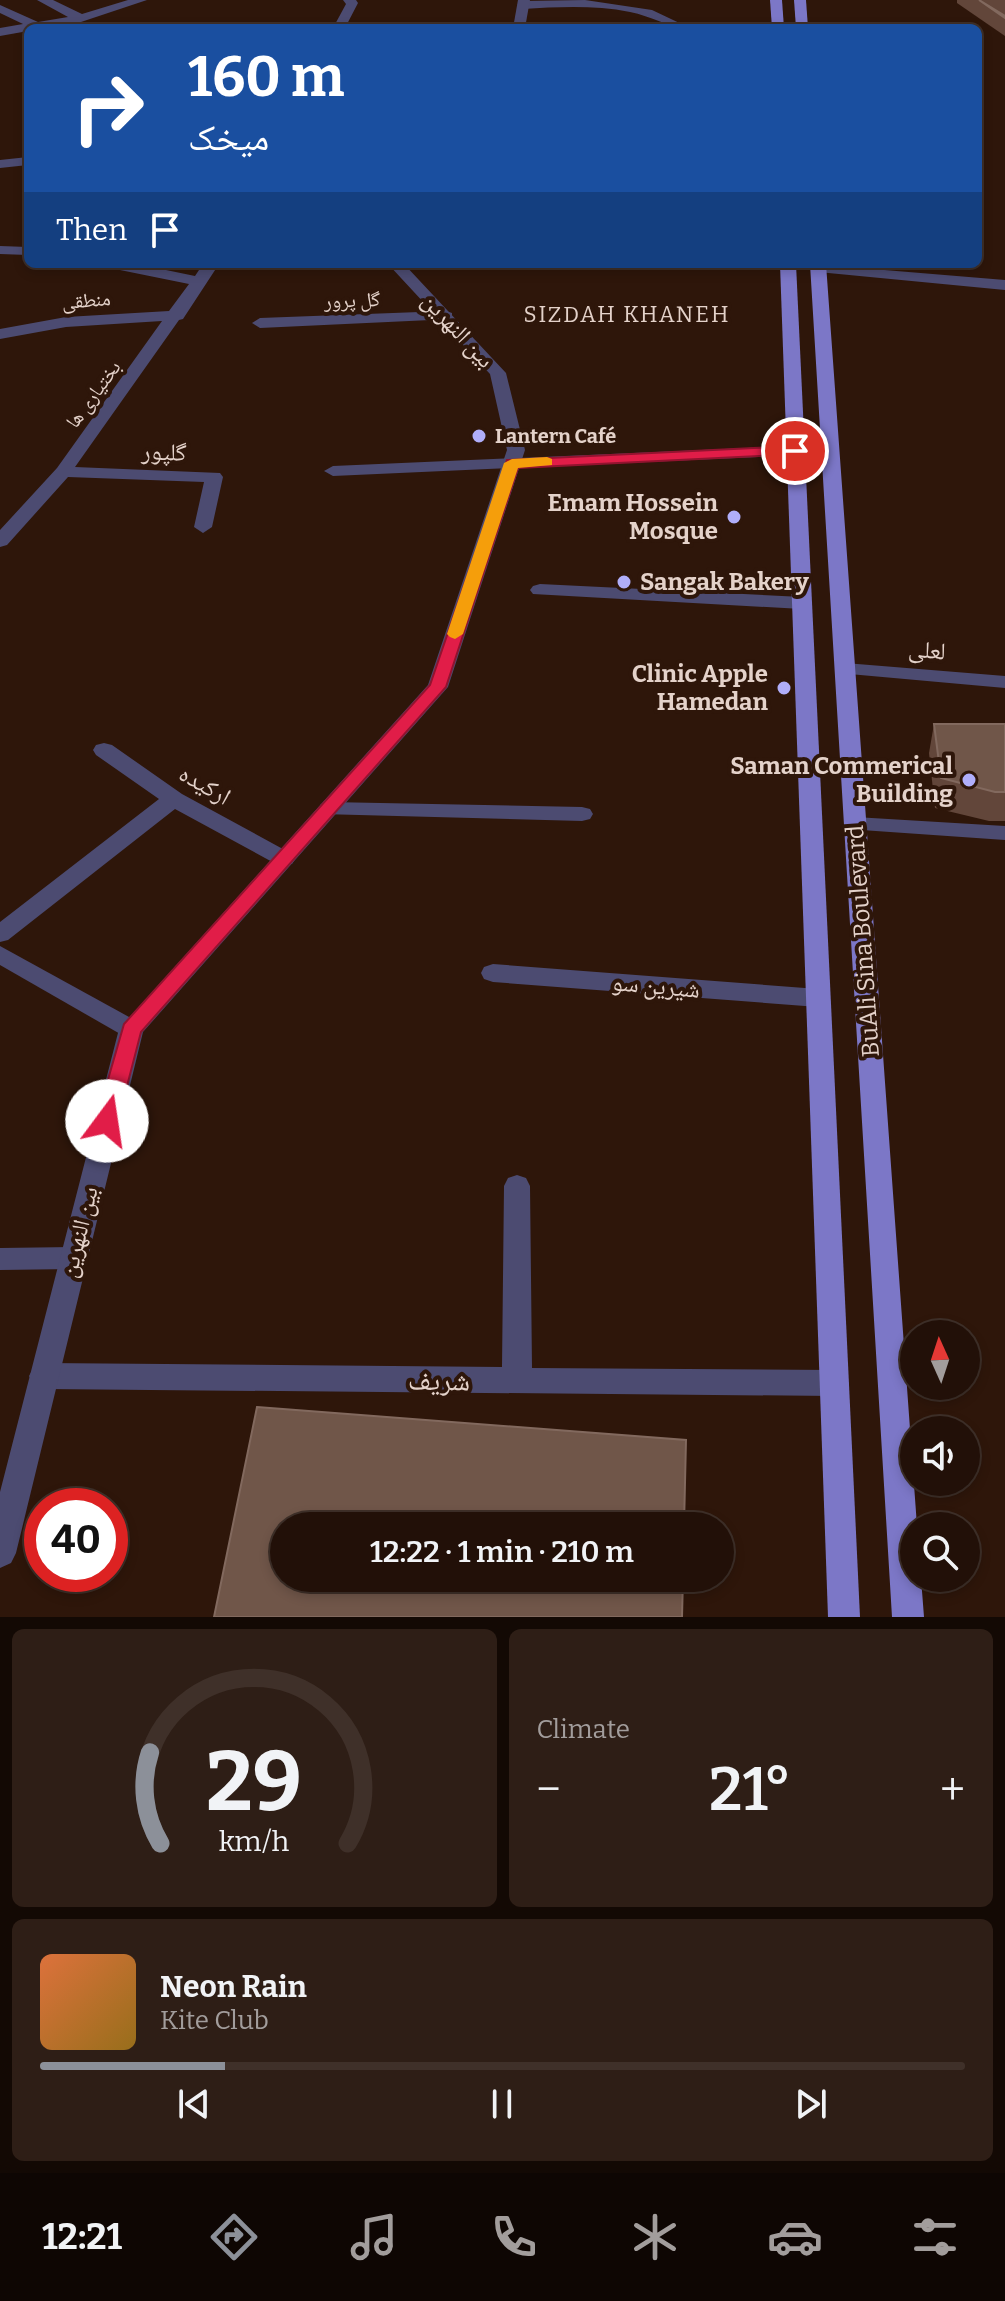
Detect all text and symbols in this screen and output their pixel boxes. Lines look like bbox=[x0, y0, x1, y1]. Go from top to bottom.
text: 160 m bbox=[188, 44, 344, 111]
icon: right bbox=[56, 56, 160, 160]
text: میخک bbox=[188, 116, 269, 160]
icon: arrive bbox=[143, 208, 187, 252]
text: Then bbox=[56, 212, 127, 248]
street label: منطقی bbox=[61, 286, 111, 314]
street label: بین النهرین bbox=[416, 286, 500, 374]
street label: گل پرور bbox=[323, 287, 381, 313]
district label: SIZDAH KHANEH bbox=[524, 301, 730, 328]
street label: بختیاری ها bbox=[60, 356, 126, 432]
pin bbox=[761, 417, 829, 485]
place label: Lantern Café bbox=[495, 424, 616, 448]
marker: Lantern Café bbox=[470, 427, 488, 445]
icon: arrive bbox=[773, 429, 817, 473]
street label: گلپور bbox=[140, 437, 187, 467]
place label: Emam Hossein Mosque bbox=[548, 489, 719, 545]
marker: Emam Hossein Mosque bbox=[725, 508, 743, 526]
place label: Sangak Bakery bbox=[640, 568, 810, 596]
marker: Sangak Bakery bbox=[615, 573, 633, 591]
street label: لعلی bbox=[907, 634, 947, 666]
place label: Clinic Apple Hamedan bbox=[632, 660, 769, 716]
marker: Clinic Apple Hamedan bbox=[775, 679, 793, 697]
place label: Saman Commerical Building bbox=[730, 752, 954, 808]
street label: ارکیده bbox=[174, 759, 236, 811]
marker: Saman Commerical Building bbox=[960, 771, 978, 789]
street label: BuAli Sina Boulevard bbox=[841, 824, 885, 1058]
street label: شیرین سو bbox=[611, 968, 701, 1004]
position arrow bbox=[65, 1079, 149, 1163]
street label: بین النهرین bbox=[54, 1183, 104, 1281]
north arrow bbox=[900, 1320, 980, 1400]
map controls bbox=[900, 1320, 980, 1592]
street label: شریف bbox=[408, 1363, 470, 1398]
button: sound bbox=[900, 1416, 980, 1496]
speed limit sign: 40 bbox=[24, 1488, 128, 1592]
button: search bbox=[900, 1512, 980, 1592]
text: 12:22 · 1 min · 210 m bbox=[370, 1534, 634, 1570]
text: Climate bbox=[537, 1714, 630, 1745]
text: 29 bbox=[206, 1732, 302, 1832]
text: 21° bbox=[709, 1754, 792, 1826]
text: − bbox=[537, 1763, 561, 1816]
text: + bbox=[940, 1763, 965, 1816]
text: km/h bbox=[219, 1824, 290, 1859]
text: Neon Rain bbox=[160, 1969, 307, 2005]
text: Kite Club bbox=[160, 2005, 269, 2036]
icon: previous bbox=[172, 2082, 216, 2126]
icon: pause bbox=[480, 2082, 524, 2126]
icon: next bbox=[789, 2082, 833, 2126]
icon: directions bbox=[206, 2209, 262, 2265]
icon: music bbox=[346, 2209, 402, 2265]
icon: phone bbox=[486, 2209, 542, 2265]
icon: climate bbox=[627, 2209, 683, 2265]
icon: car bbox=[767, 2209, 823, 2265]
icon: filters bbox=[907, 2209, 963, 2265]
text: 12:21 bbox=[42, 2215, 122, 2259]

